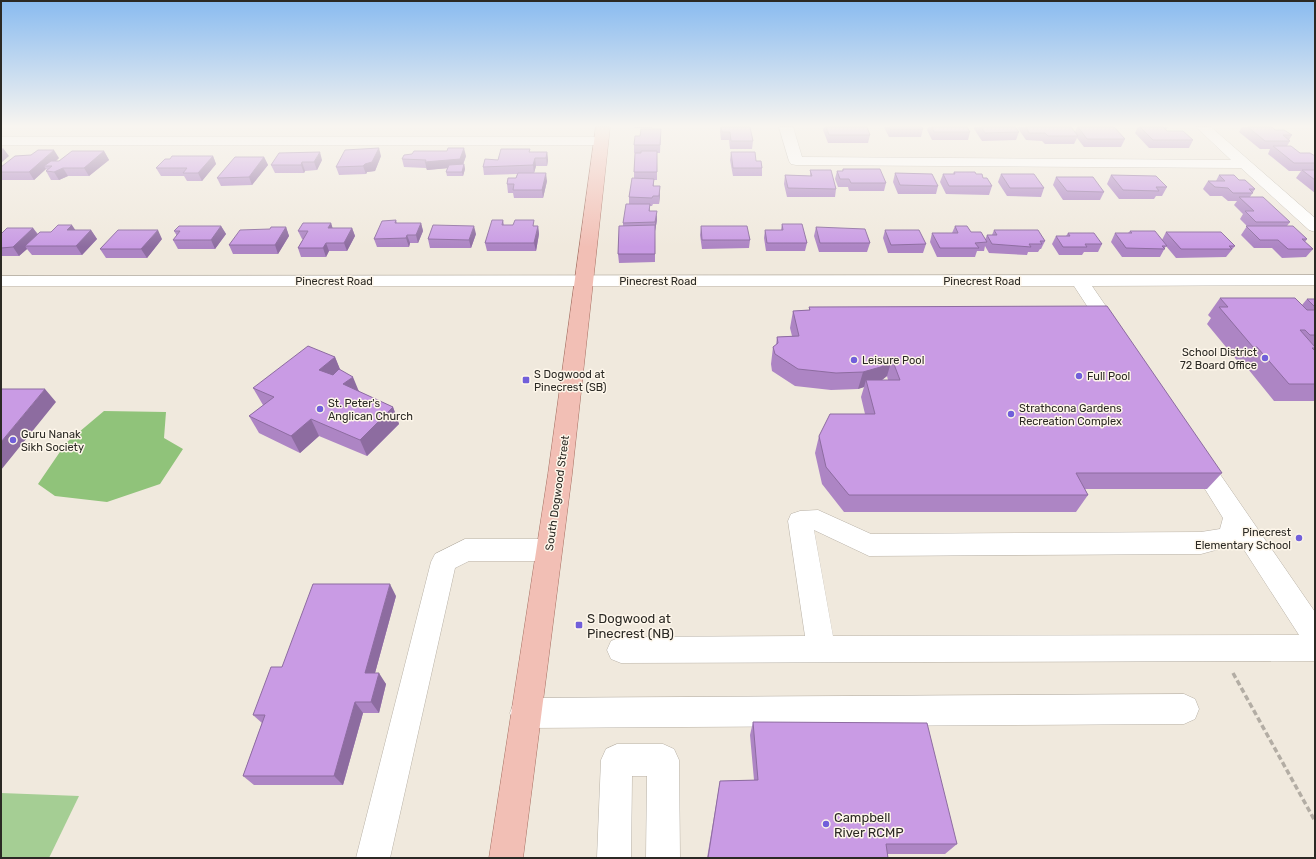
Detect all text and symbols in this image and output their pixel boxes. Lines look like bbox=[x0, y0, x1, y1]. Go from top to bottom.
street label: Pinecrest Road bbox=[295, 275, 373, 288]
street label: Pinecrest Road bbox=[619, 275, 697, 288]
street label: Pinecrest Road bbox=[943, 275, 1021, 288]
place label: School District 72 Board Office bbox=[1180, 346, 1258, 372]
marker: School District 72 Board Office bbox=[1260, 353, 1270, 363]
place label: Leisure Pool bbox=[862, 354, 924, 367]
marker: Leisure Pool bbox=[849, 355, 859, 365]
place label: S Dogwood at Pinecrest (SB) bbox=[534, 368, 607, 394]
place label: Full Pool bbox=[1087, 370, 1130, 383]
marker: Full Pool bbox=[1074, 371, 1084, 381]
marker: S Dogwood at Pinecrest (SB) bbox=[521, 375, 531, 385]
place label: St. Peter's Anglican Church bbox=[328, 397, 413, 423]
place label: Strathcona Gardens Recreation Complex bbox=[1019, 402, 1122, 428]
marker: St. Peter's Anglican Church bbox=[315, 404, 325, 414]
marker: Strathcona Gardens Recreation Complex bbox=[1006, 409, 1016, 419]
place label: Guru Nanak Sikh Society bbox=[21, 428, 84, 454]
street label: South Dogwood Street bbox=[543, 434, 572, 552]
marker: Guru Nanak Sikh Society bbox=[8, 435, 18, 445]
place label: Pinecrest Elementary School bbox=[1195, 526, 1292, 552]
marker: Pinecrest Elementary School bbox=[1294, 533, 1304, 543]
place label: S Dogwood at Pinecrest (NB) bbox=[587, 611, 674, 641]
marker: S Dogwood at Pinecrest (NB) bbox=[574, 620, 584, 630]
place label: Campbell River RCMP bbox=[834, 810, 904, 840]
marker: Campbell River RCMP bbox=[821, 819, 831, 829]

